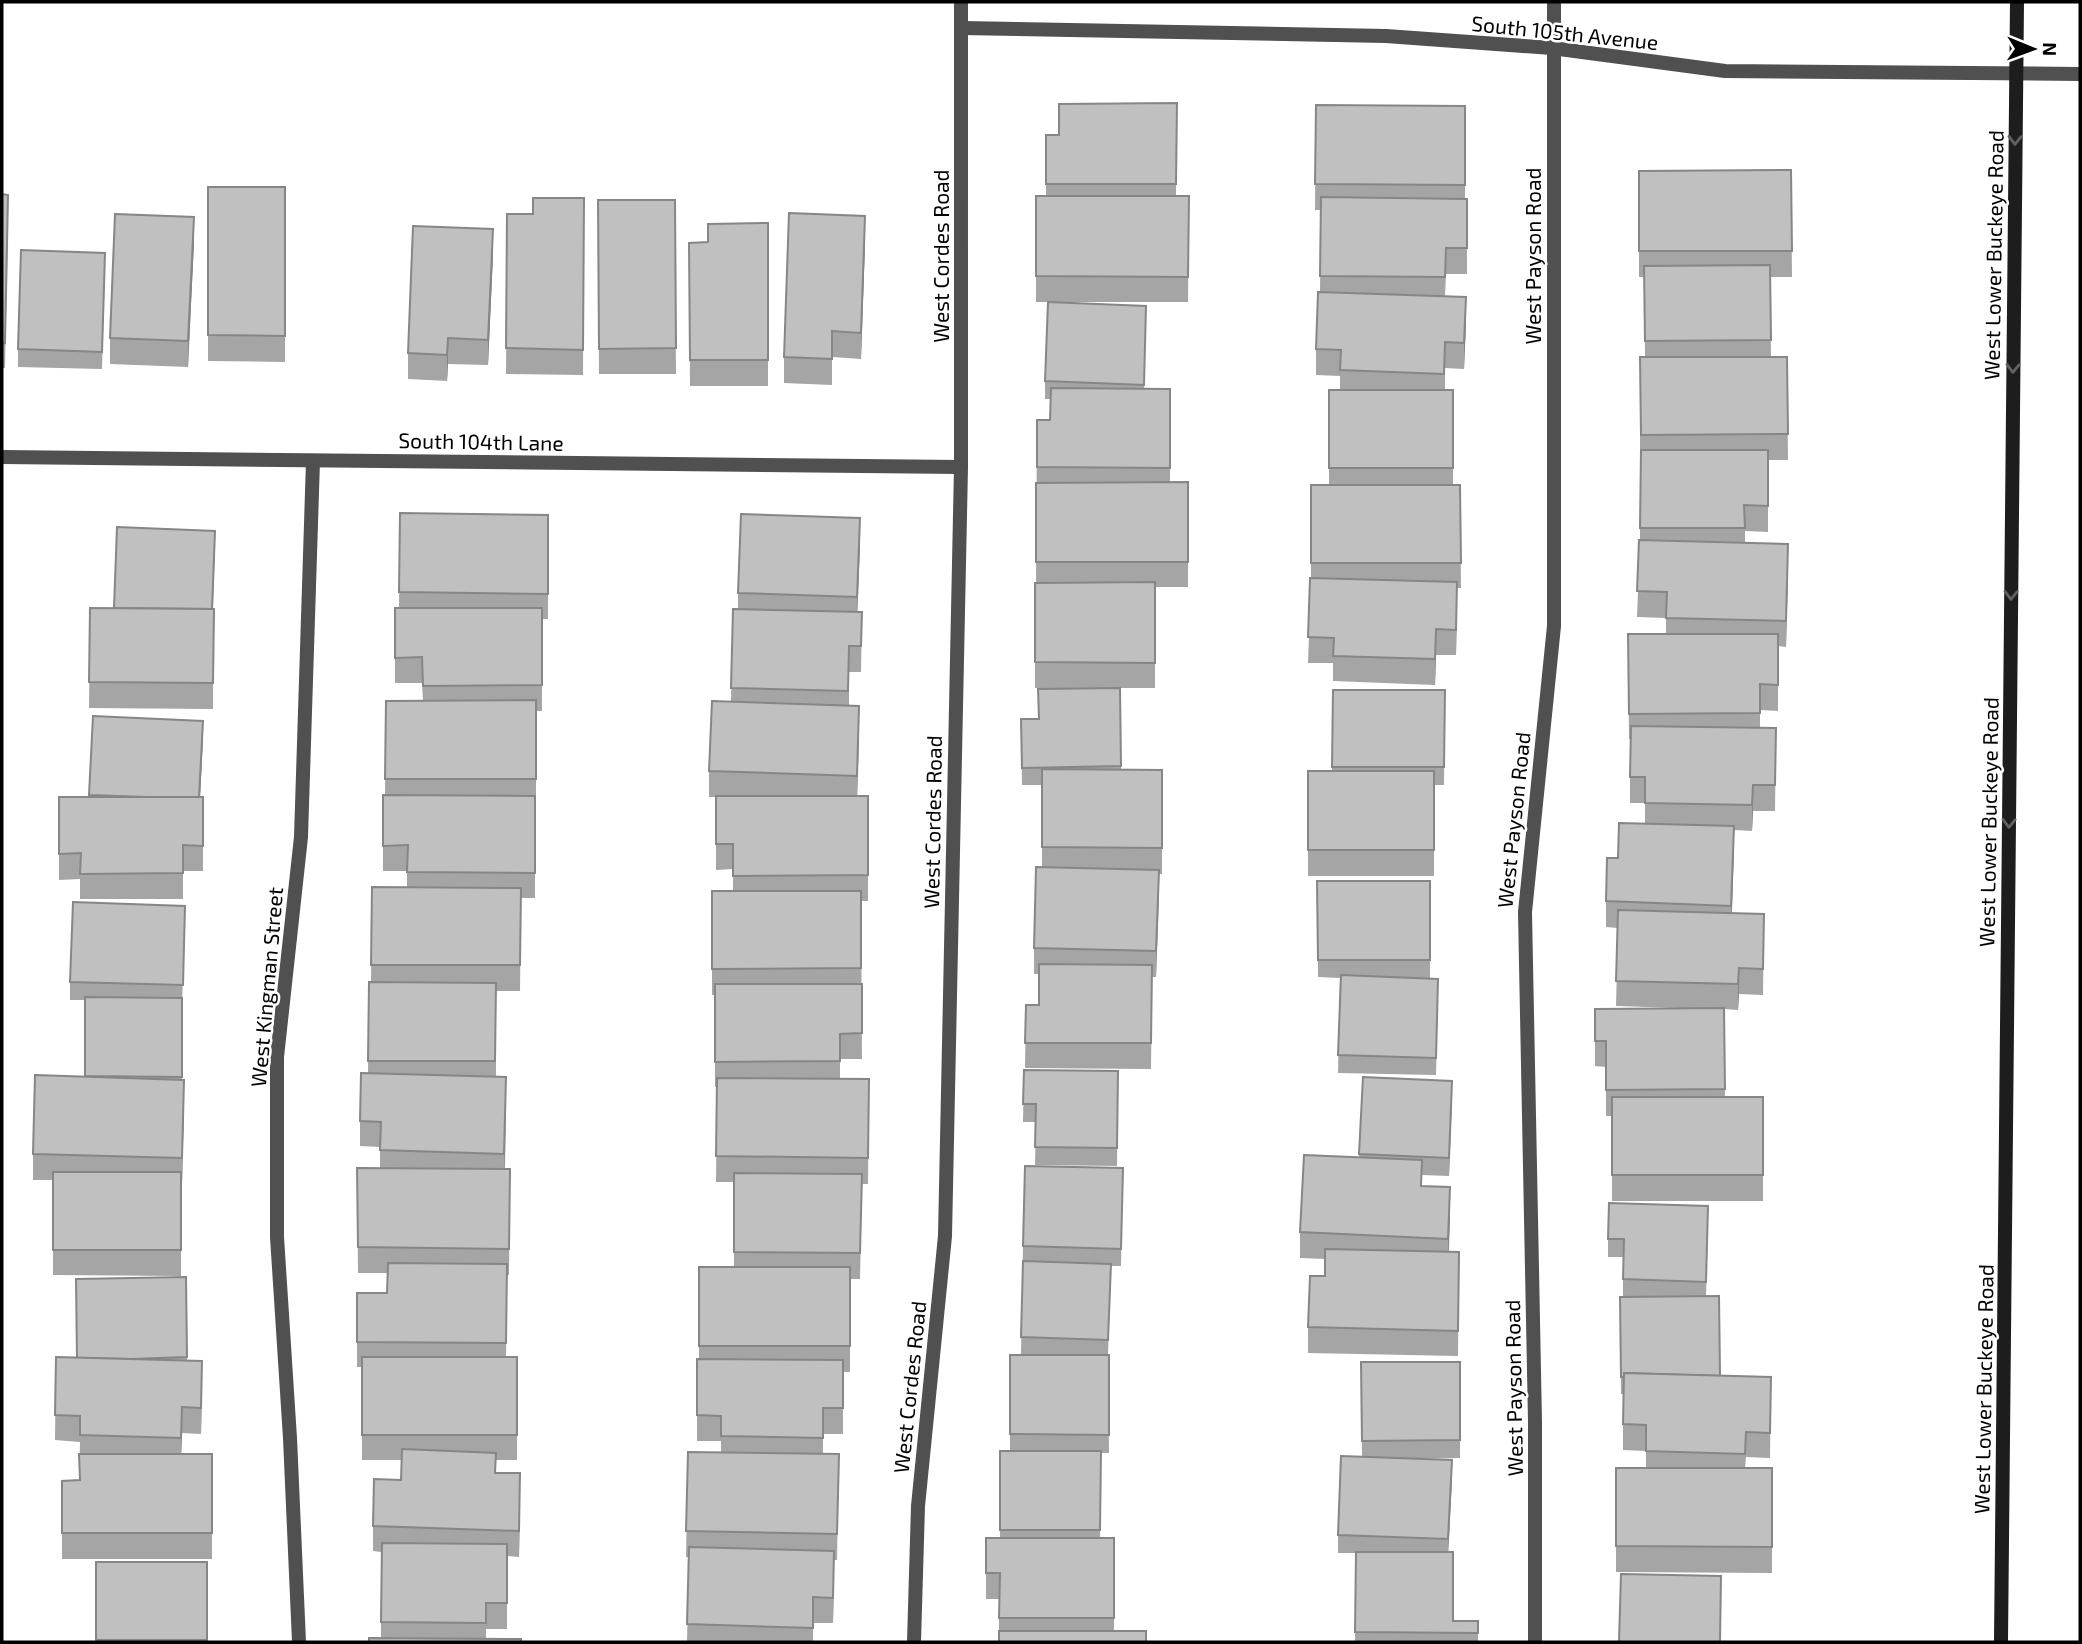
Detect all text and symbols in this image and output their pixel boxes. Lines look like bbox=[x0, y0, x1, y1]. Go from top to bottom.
street label: South 105th Avenue bbox=[1470, 10, 1660, 54]
north arrow bbox=[1998, 14, 2068, 84]
text: N bbox=[2039, 42, 2062, 56]
street label: West Lower Buckeye Road bbox=[1978, 130, 2008, 380]
one-way arrow bbox=[2007, 136, 2023, 146]
street label: West Payson Road bbox=[1520, 168, 1545, 344]
street label: West Cordes Road bbox=[928, 169, 953, 343]
one-way arrow bbox=[2005, 363, 2021, 374]
street label: South 104th Lane bbox=[398, 427, 564, 455]
one-way arrow bbox=[2003, 591, 2019, 601]
street label: West Lower Buckeye Road bbox=[1973, 697, 2003, 947]
street label: West Payson Road bbox=[1491, 731, 1535, 909]
street label: West Cordes Road bbox=[918, 735, 946, 909]
one-way arrow bbox=[2001, 818, 2017, 829]
street label: West Kingman Street bbox=[245, 886, 287, 1088]
street label: West Lower Buckeye Road bbox=[1968, 1264, 1998, 1514]
street label: West Payson Road bbox=[1499, 1299, 1527, 1477]
street label: West Cordes Road bbox=[888, 1300, 930, 1474]

